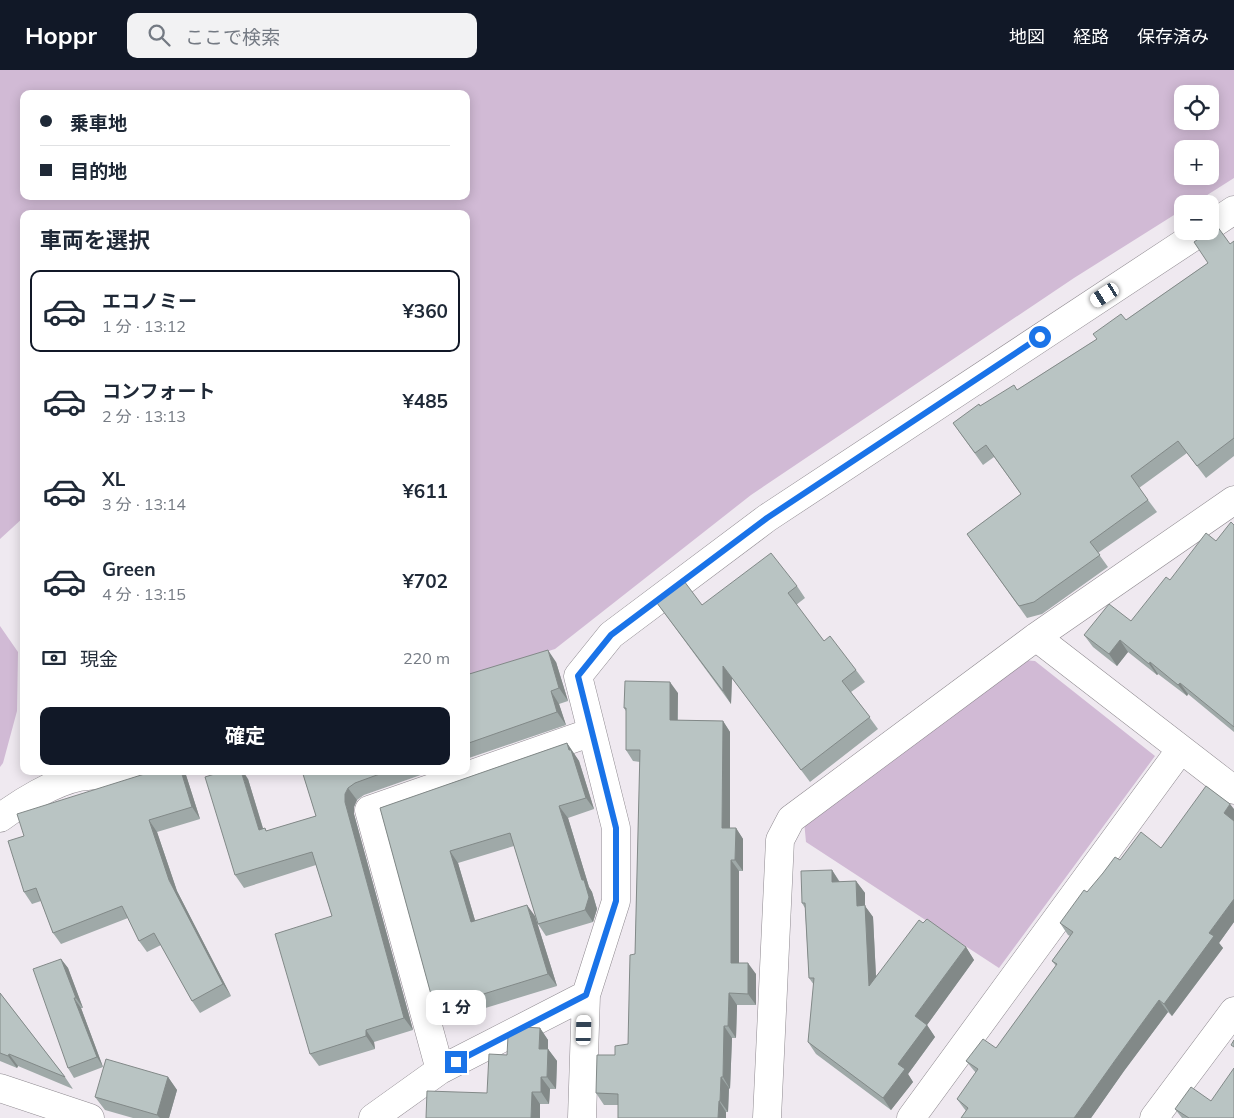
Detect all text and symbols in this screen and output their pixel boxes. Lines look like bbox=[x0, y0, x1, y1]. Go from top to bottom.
search box bbox=[127, 13, 477, 58]
text: Hoppr bbox=[25, 20, 97, 50]
icon: search bbox=[145, 21, 173, 49]
text: ここで検索 bbox=[185, 25, 280, 49]
text: 地図 bbox=[1009, 25, 1045, 48]
text: 経路 bbox=[1073, 25, 1109, 48]
text: 保存済み bbox=[1137, 25, 1209, 48]
map controls bbox=[1174, 85, 1219, 240]
button: locate bbox=[1174, 85, 1219, 130]
text: 乗車地 bbox=[70, 111, 127, 135]
button: + bbox=[1174, 140, 1219, 185]
text: 目的地 bbox=[70, 159, 127, 183]
button: − bbox=[1174, 195, 1219, 240]
text: 車両を選択 bbox=[40, 226, 150, 254]
car bbox=[1088, 281, 1121, 309]
icon: car bbox=[42, 289, 87, 334]
text: エコノミー bbox=[102, 289, 197, 313]
text: ¥360 bbox=[402, 299, 448, 323]
text: 1 分 · 13:12 bbox=[102, 316, 186, 336]
route start bbox=[1029, 326, 1051, 348]
icon: car bbox=[42, 379, 87, 424]
text: コンフォート bbox=[102, 379, 215, 403]
text: ¥485 bbox=[402, 389, 448, 413]
text: 2 分 · 13:13 bbox=[102, 406, 186, 426]
text: XL bbox=[102, 467, 125, 491]
icon: car bbox=[42, 469, 87, 514]
text: ¥611 bbox=[402, 479, 448, 503]
text: 3 分 · 13:14 bbox=[102, 494, 186, 514]
text: Green bbox=[102, 557, 156, 581]
icon: car bbox=[42, 559, 87, 604]
text: ¥702 bbox=[402, 569, 448, 593]
text: 4 分 · 13:15 bbox=[102, 584, 186, 604]
icon: cash bbox=[40, 644, 68, 672]
text: 現金 bbox=[80, 647, 118, 671]
text: 220 m bbox=[403, 648, 450, 668]
button: 確定 bbox=[40, 707, 450, 765]
callout: 1 分 bbox=[426, 990, 486, 1024]
text: 1 分 bbox=[441, 997, 471, 1017]
car bbox=[575, 1015, 592, 1045]
route end bbox=[445, 1051, 467, 1073]

